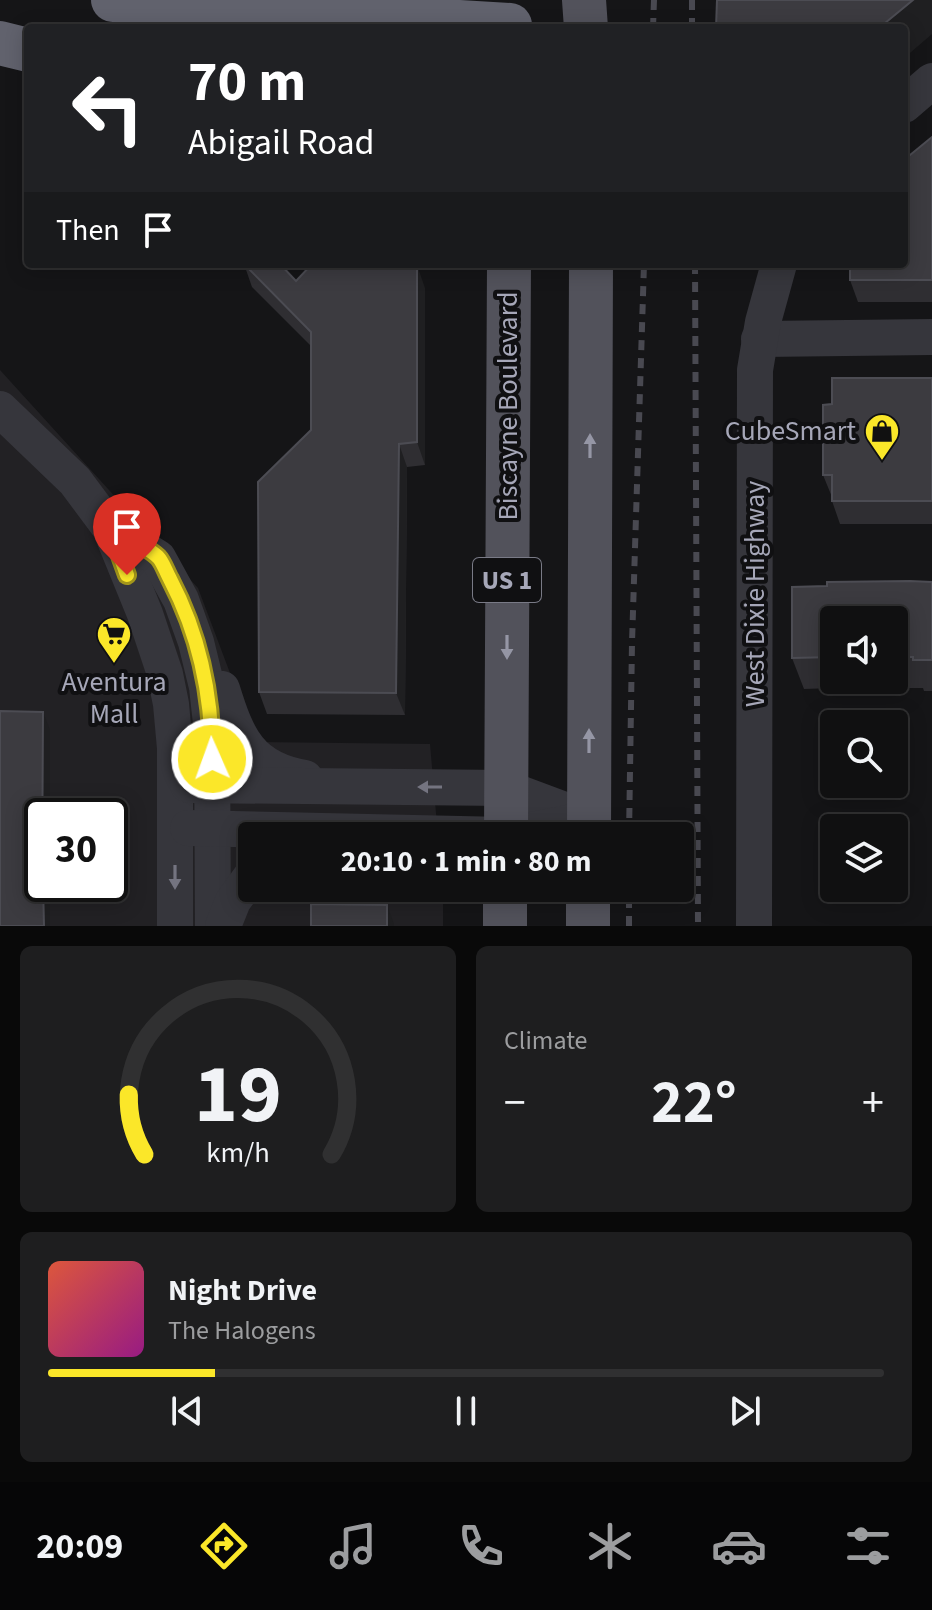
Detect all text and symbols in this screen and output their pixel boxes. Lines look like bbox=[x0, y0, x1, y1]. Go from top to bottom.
text: 70 m bbox=[188, 43, 306, 122]
icon: left bbox=[56, 56, 160, 160]
text: Abigail Road bbox=[188, 117, 375, 168]
icon: arrive bbox=[136, 208, 180, 252]
text: Then bbox=[56, 209, 120, 252]
street label: Biscayne Boulevard bbox=[488, 291, 528, 521]
place label: CubeSmart bbox=[725, 411, 857, 451]
shop icon: CubeSmart bbox=[863, 412, 901, 462]
one-way arrow bbox=[584, 433, 596, 458]
street label: West Dixie Highway bbox=[735, 481, 775, 707]
pin bbox=[93, 493, 161, 575]
icon: arrive bbox=[105, 505, 149, 549]
road number: US 1 bbox=[473, 558, 541, 602]
map controls bbox=[820, 606, 908, 902]
button: sound bbox=[820, 606, 908, 694]
supermarket icon: Aventura Mall bbox=[95, 615, 133, 665]
one-way arrow bbox=[501, 635, 513, 660]
place label: Aventura Mall bbox=[61, 662, 167, 734]
button: search bbox=[820, 710, 908, 798]
position arrow bbox=[170, 717, 254, 801]
one-way arrow bbox=[583, 728, 595, 753]
one-way arrow bbox=[417, 781, 442, 793]
speed limit sign: 30 bbox=[24, 798, 128, 902]
button: layers bbox=[820, 814, 908, 902]
text: 20:10 · 1 min · 80 m bbox=[341, 840, 591, 883]
one-way arrow bbox=[169, 865, 181, 890]
text: Climate bbox=[504, 1022, 588, 1059]
text: 19 bbox=[194, 1036, 282, 1154]
text: 22° bbox=[651, 1061, 737, 1146]
text: − bbox=[504, 1072, 526, 1135]
text: + bbox=[862, 1072, 884, 1135]
text: km/h bbox=[206, 1133, 270, 1173]
text: Night Drive bbox=[168, 1269, 317, 1312]
text: The Halogens bbox=[168, 1312, 316, 1349]
icon: previous bbox=[165, 1389, 209, 1433]
icon: pause bbox=[444, 1389, 488, 1433]
icon: next bbox=[723, 1389, 767, 1433]
icon: directions bbox=[196, 1518, 252, 1574]
icon: music bbox=[325, 1518, 381, 1574]
icon: phone bbox=[453, 1518, 509, 1574]
icon: climate bbox=[582, 1518, 638, 1574]
icon: car bbox=[711, 1518, 767, 1574]
icon: filters bbox=[840, 1518, 896, 1574]
text: 20:09 bbox=[36, 1521, 123, 1572]

